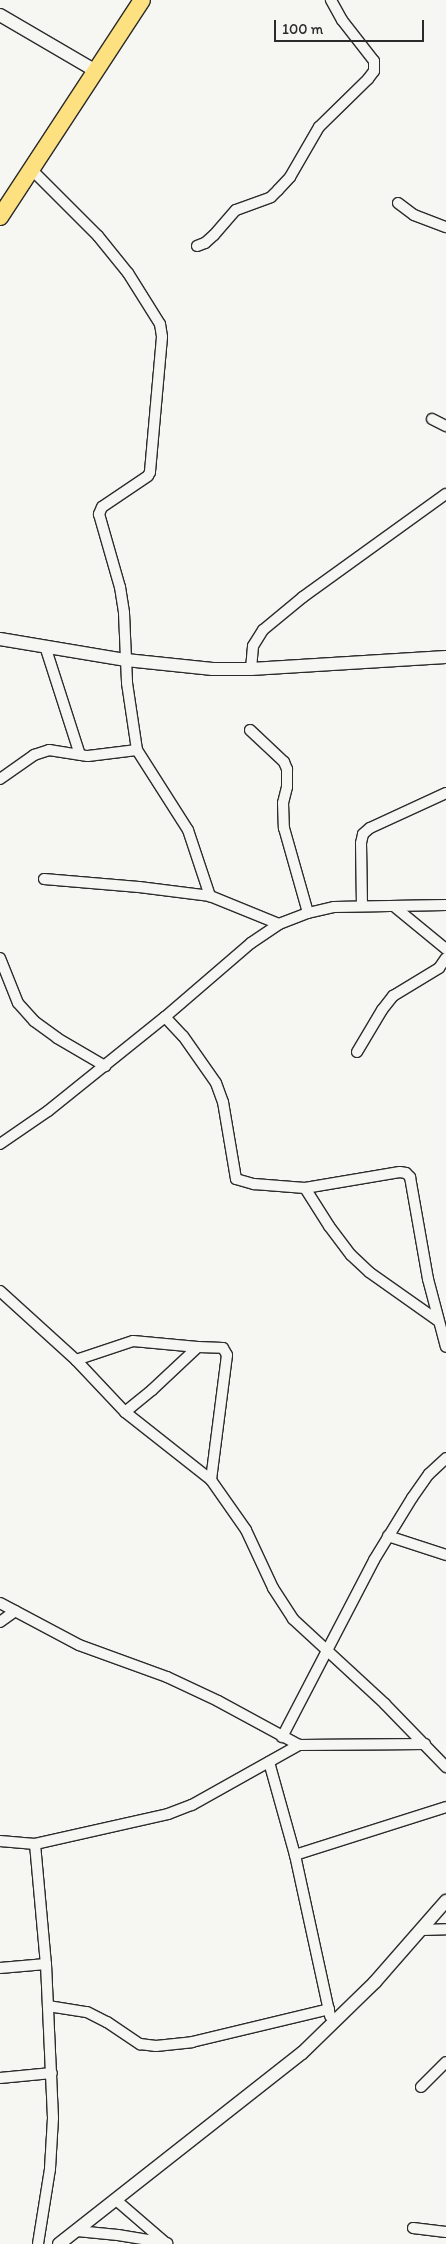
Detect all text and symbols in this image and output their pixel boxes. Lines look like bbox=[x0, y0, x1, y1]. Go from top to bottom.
scale bar bbox=[276, 10, 426, 42]
text: 100 m bbox=[282, 20, 323, 38]

